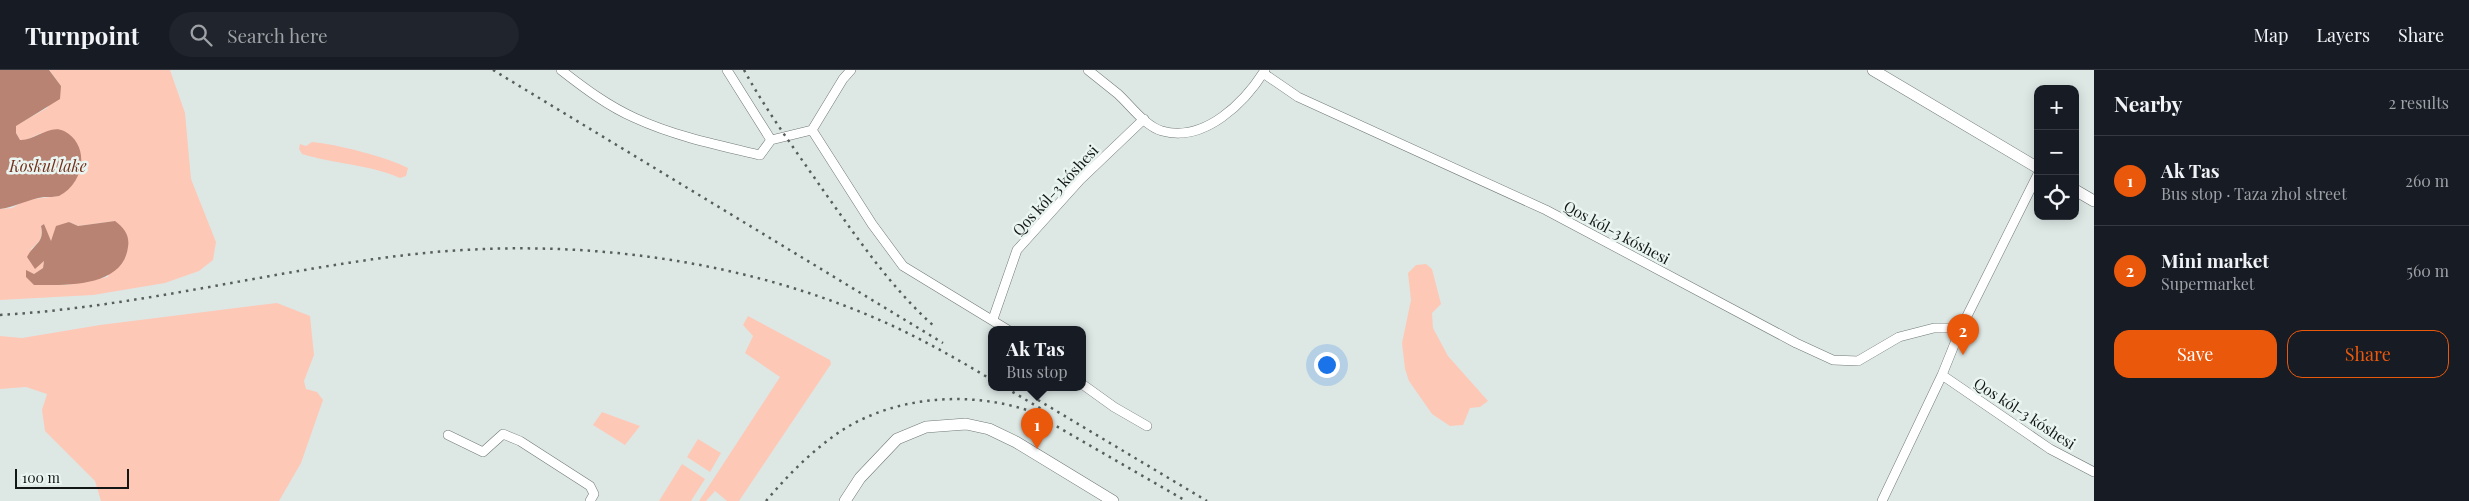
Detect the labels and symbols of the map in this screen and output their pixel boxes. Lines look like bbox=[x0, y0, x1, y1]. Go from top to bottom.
street label: Qos kól-3 kóshesi bbox=[1008, 140, 1103, 240]
water label: Koskul lake bbox=[8, 155, 87, 176]
street label: Qos kól-3 kóshesi bbox=[1561, 196, 1674, 269]
pin: 2 bbox=[1947, 314, 1979, 355]
your location bbox=[1314, 352, 1340, 378]
street label: Qos kól-3 kóshesi bbox=[1970, 373, 2080, 454]
pin: 1 bbox=[1021, 408, 1053, 449]
scale bar bbox=[15, 466, 129, 489]

